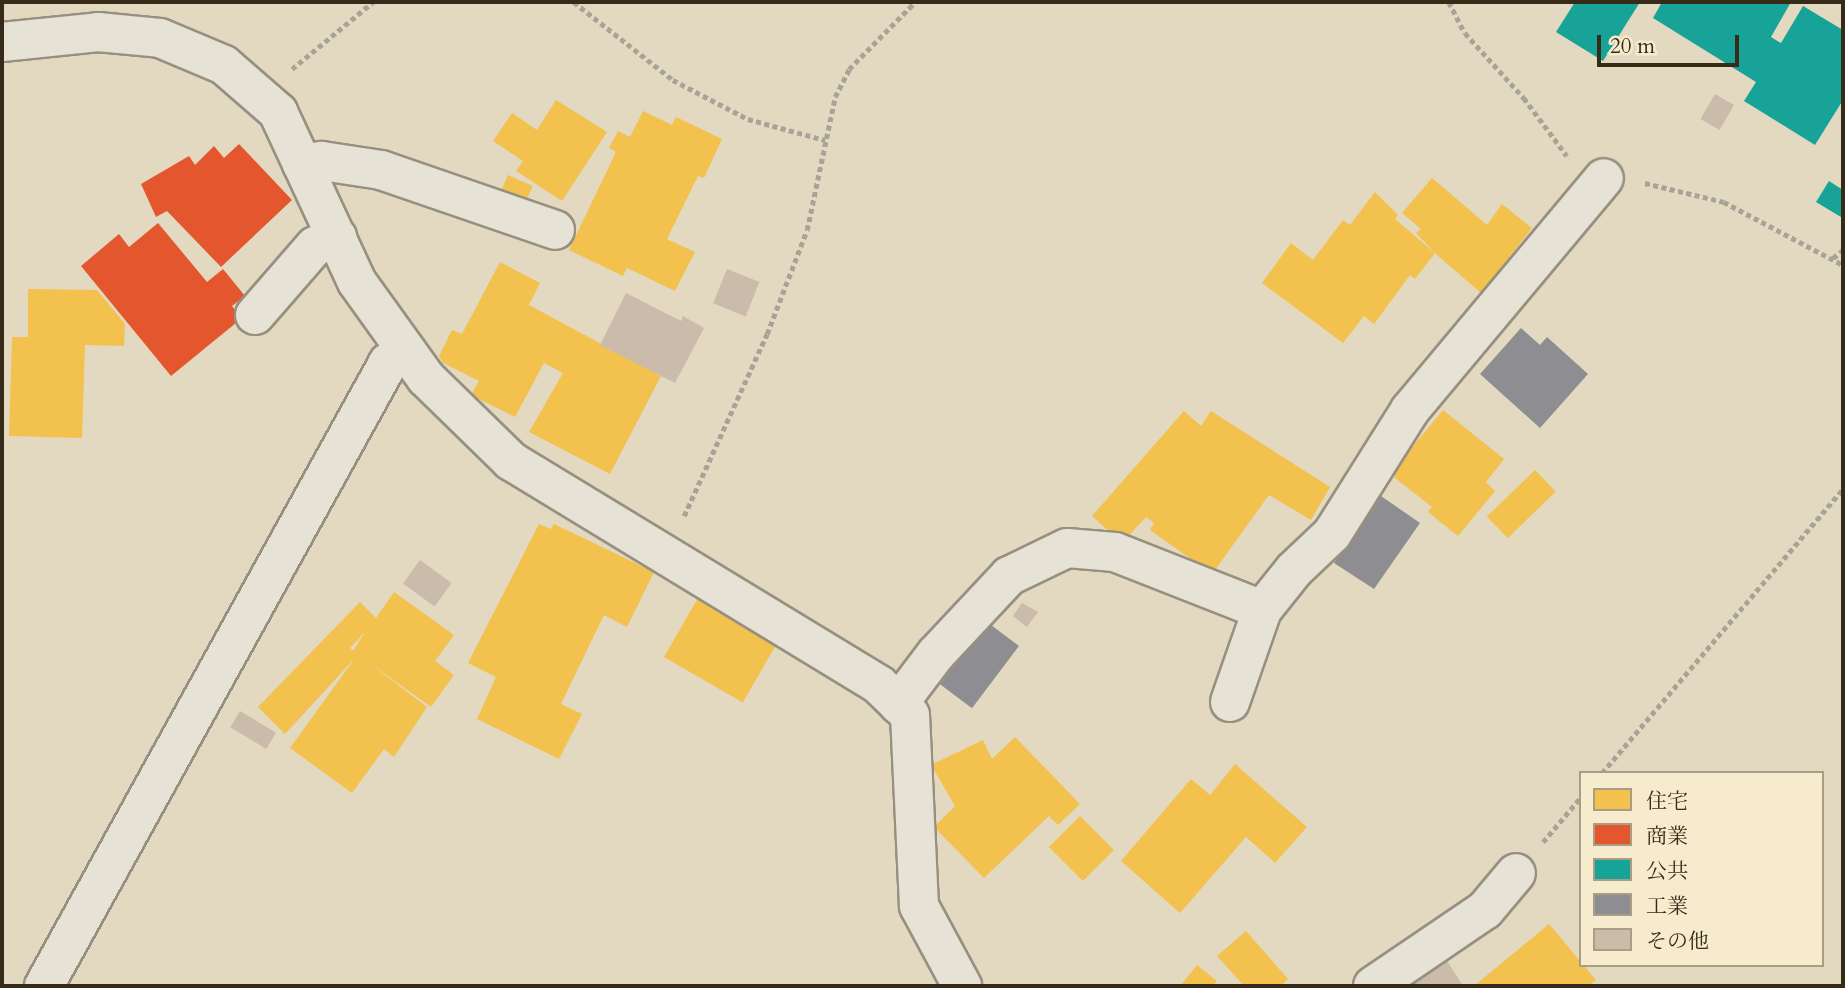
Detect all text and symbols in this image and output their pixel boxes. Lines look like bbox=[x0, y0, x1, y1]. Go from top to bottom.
scale bar bbox=[1600, 21, 1742, 65]
text: 20 m bbox=[1610, 32, 1655, 61]
legend bbox=[1579, 771, 1824, 967]
text: 住宅 bbox=[1646, 787, 1688, 816]
text: 商業 bbox=[1646, 822, 1688, 851]
text: 公共 bbox=[1646, 857, 1688, 886]
text: 工業 bbox=[1646, 892, 1688, 921]
text: その他 bbox=[1646, 927, 1709, 956]

